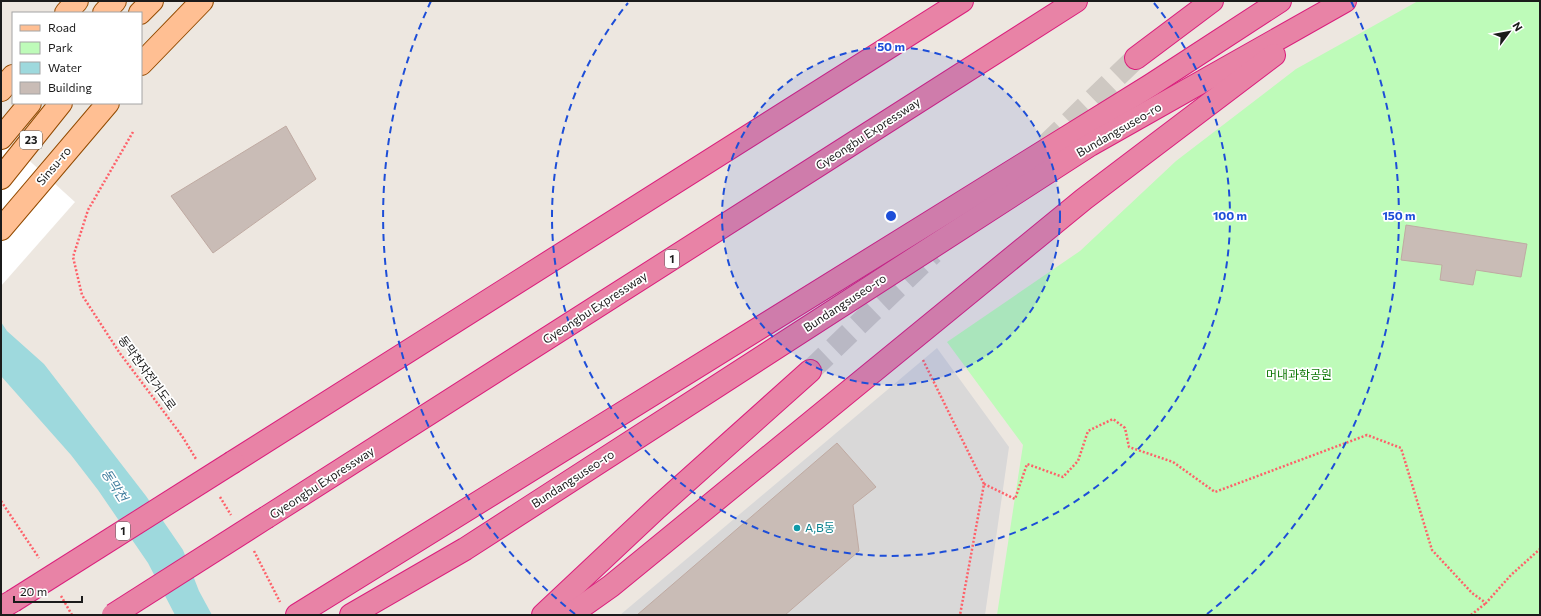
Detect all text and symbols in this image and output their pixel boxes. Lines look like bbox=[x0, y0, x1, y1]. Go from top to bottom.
legend bbox=[12, 12, 142, 104]
north arrow bbox=[1489, 12, 1529, 52]
text: N bbox=[1510, 19, 1526, 33]
text: Road bbox=[48, 20, 76, 34]
text: 50 m bbox=[877, 39, 905, 53]
text: Park bbox=[48, 40, 74, 54]
text: Water bbox=[48, 60, 82, 74]
text: Building bbox=[48, 80, 92, 94]
street label: Gyeongbu Expressway bbox=[813, 94, 922, 172]
street label: Bundangsuseo-ro bbox=[1073, 99, 1164, 159]
road number: 23 bbox=[20, 131, 42, 149]
street label: Sinsu-ro bbox=[33, 143, 73, 187]
text: 100 m bbox=[1213, 208, 1247, 222]
text: 150 m bbox=[1382, 208, 1416, 222]
centre of rings bbox=[884, 209, 898, 223]
road number: 1 bbox=[665, 250, 679, 268]
street label: Gyeongbu Expressway bbox=[540, 268, 649, 346]
street label: Bundangsuseo-ro bbox=[800, 270, 888, 334]
street label: 동막천자전거도로 bbox=[116, 333, 179, 412]
park label: 머내과학공원 bbox=[1266, 367, 1332, 381]
street label: Gyeongbu Expressway bbox=[267, 443, 376, 521]
street label: Bundangsuseo-ro bbox=[528, 446, 616, 510]
water label: 동막천 bbox=[99, 466, 132, 505]
place label: A,B동 bbox=[805, 520, 835, 534]
road number: 1 bbox=[116, 522, 130, 540]
marker: A,B동 bbox=[792, 523, 802, 533]
scale bar bbox=[14, 578, 82, 604]
text: 20 m bbox=[20, 584, 47, 598]

